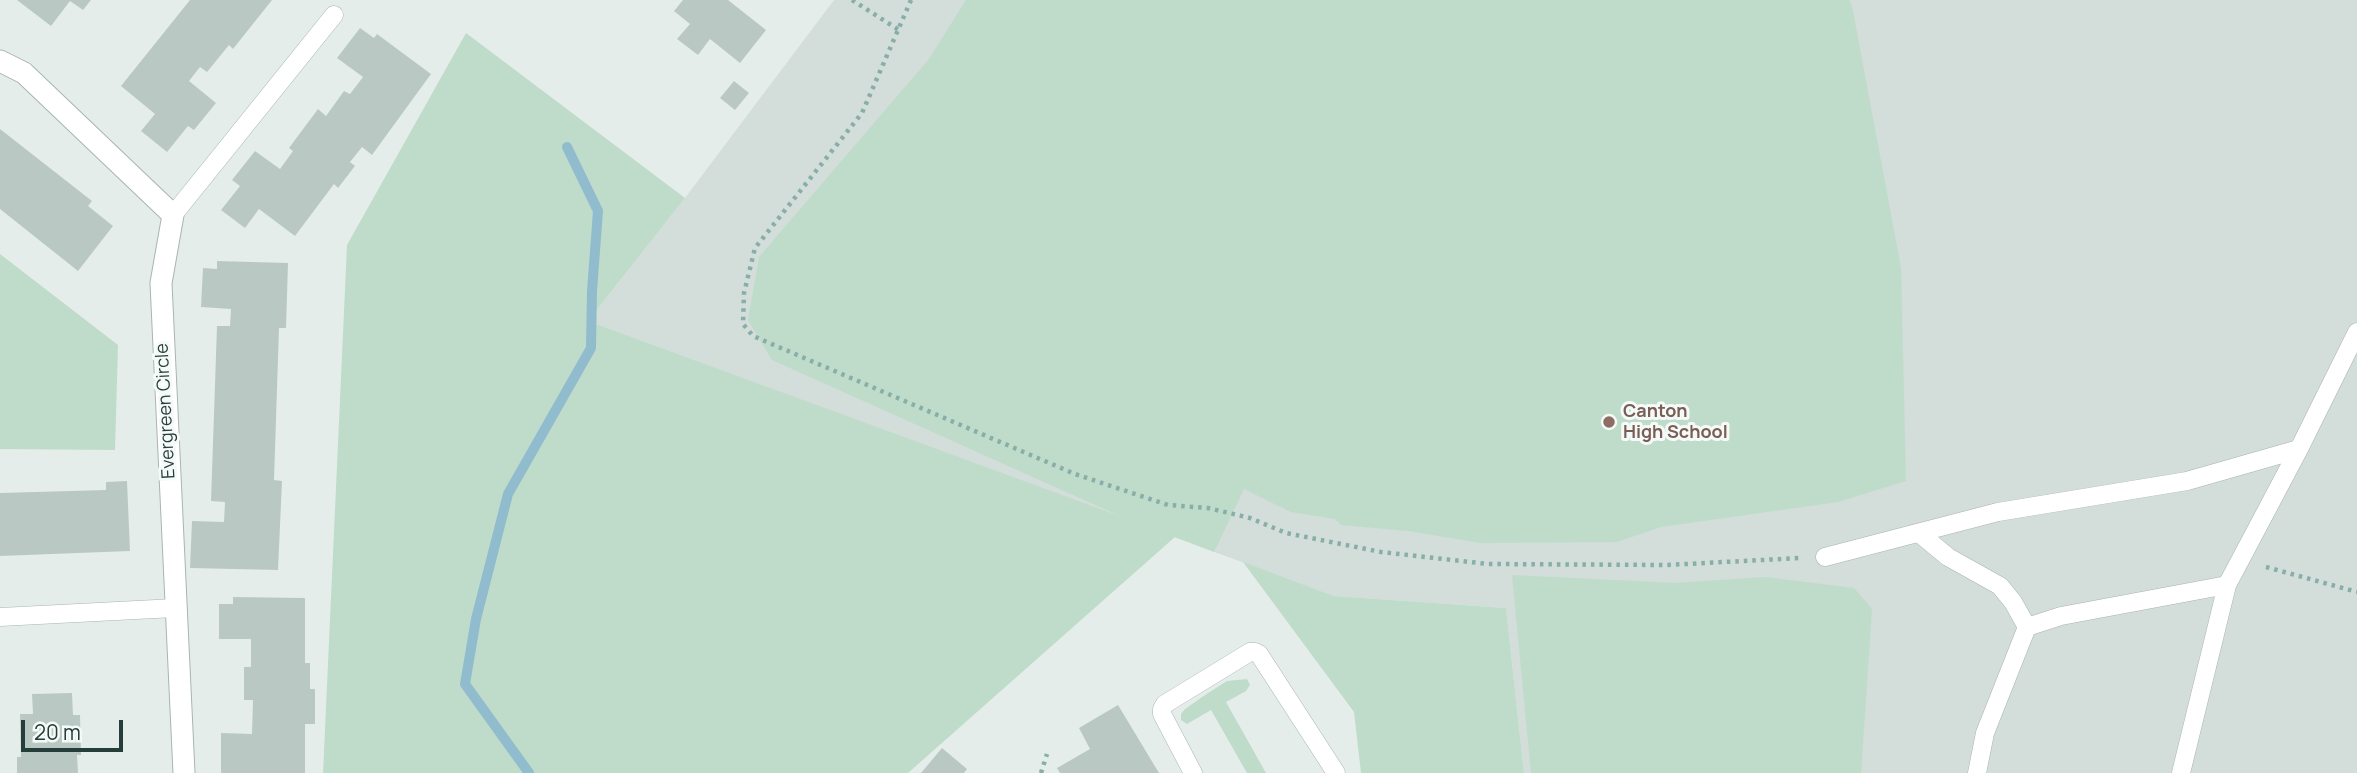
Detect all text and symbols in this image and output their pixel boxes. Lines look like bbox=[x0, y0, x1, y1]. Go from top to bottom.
street label: Evergreen Circle bbox=[152, 343, 180, 479]
place label: Canton High School bbox=[1623, 401, 1728, 444]
marker: Canton High School bbox=[1601, 414, 1617, 430]
scale bar bbox=[24, 706, 126, 750]
text: 20 m bbox=[34, 718, 81, 746]

